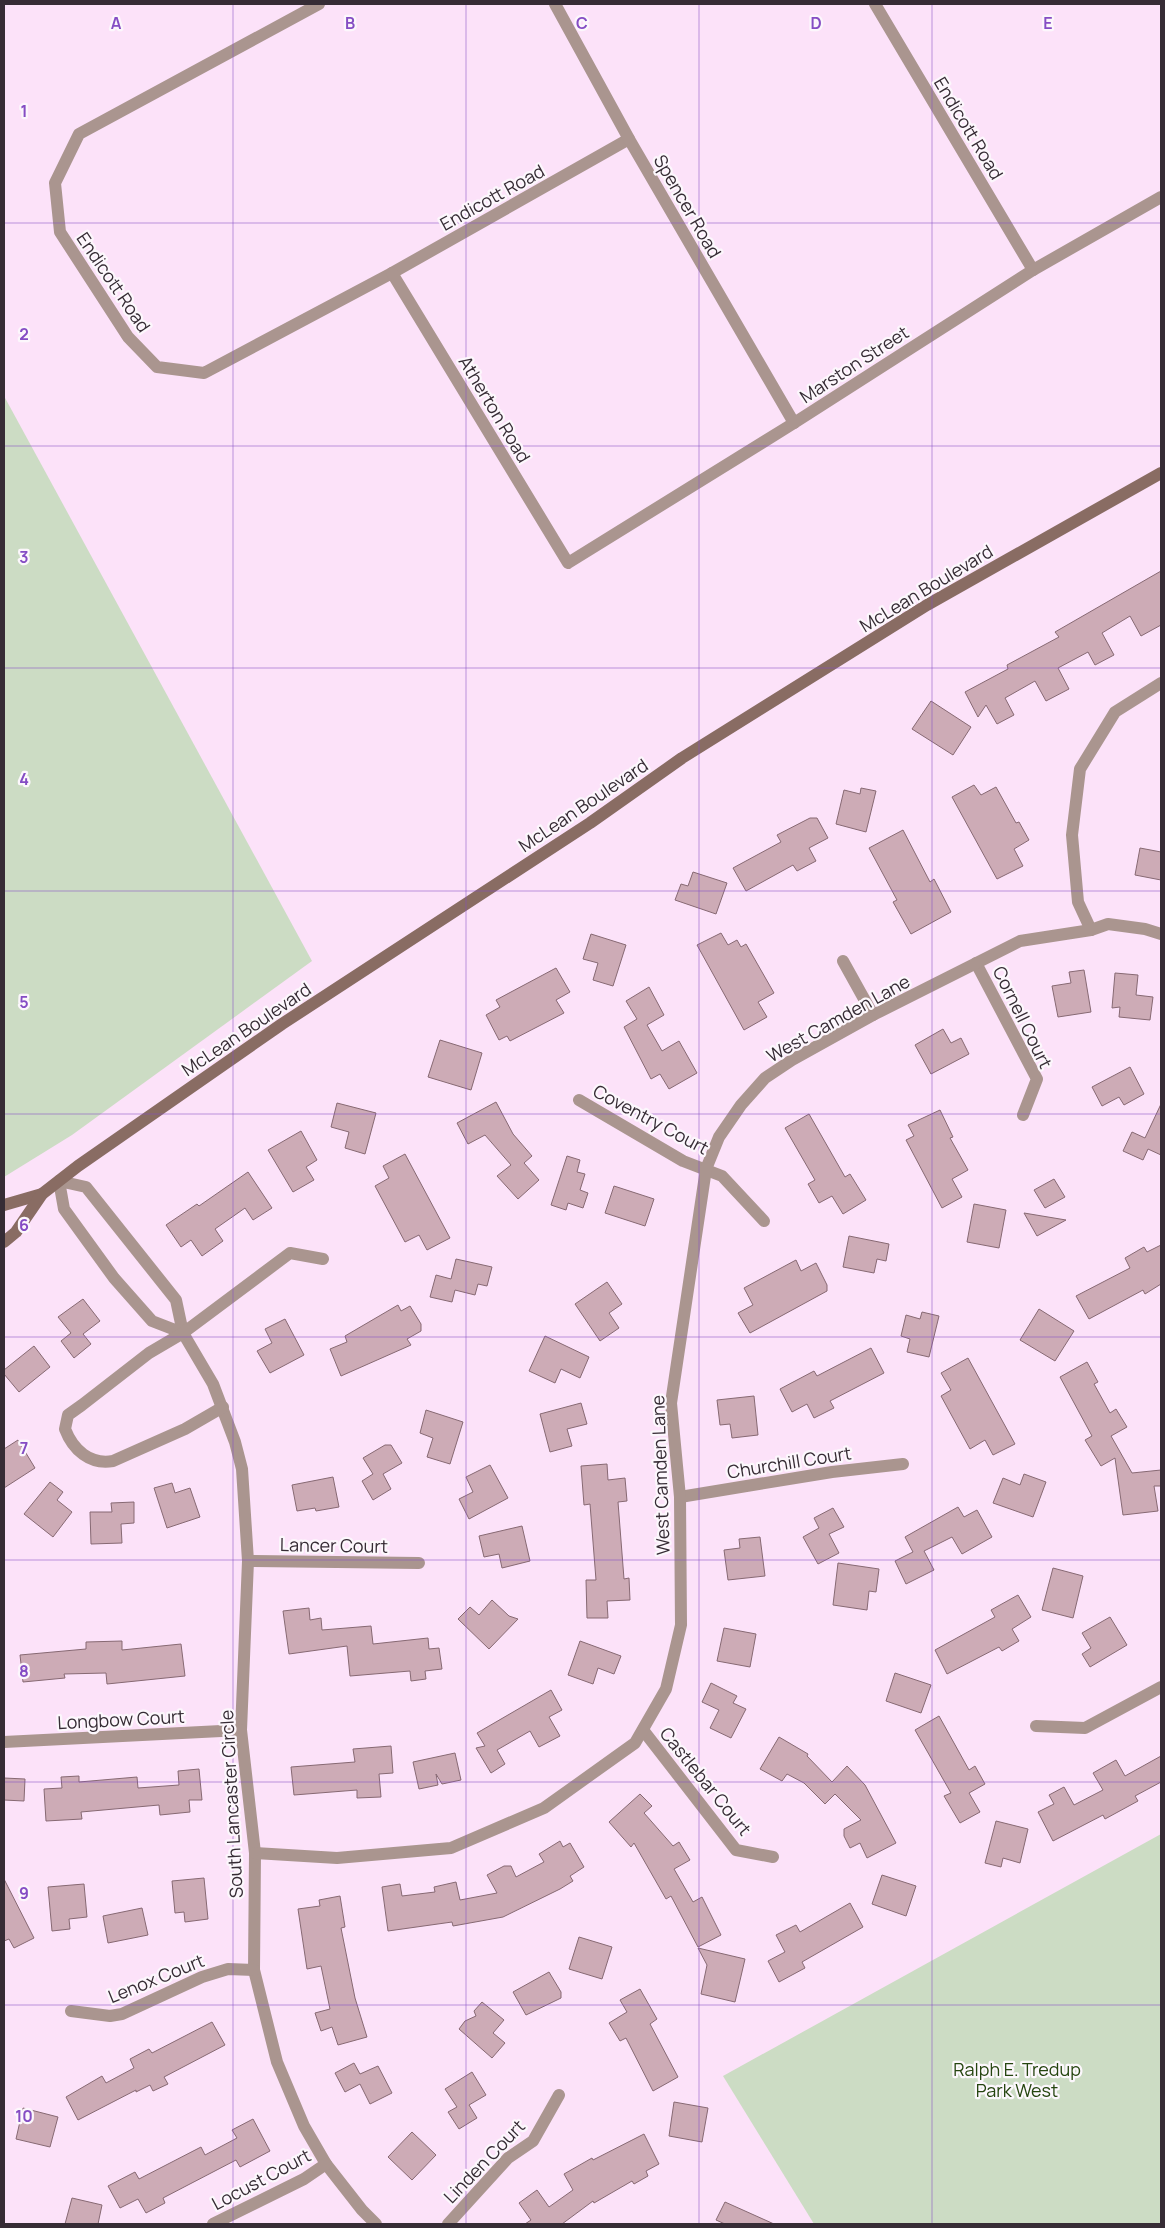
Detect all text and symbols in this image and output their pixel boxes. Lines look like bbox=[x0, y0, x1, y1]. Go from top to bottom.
text: A bbox=[111, 12, 122, 34]
text: B bbox=[345, 12, 355, 34]
text: C bbox=[576, 12, 588, 34]
text: D bbox=[810, 12, 822, 34]
text: E bbox=[1043, 12, 1053, 34]
street label: Endicott Road bbox=[929, 72, 1009, 184]
text: 1 bbox=[20, 100, 28, 122]
street label: Spencer Road bbox=[649, 150, 727, 262]
street label: Endicott Road bbox=[436, 158, 548, 236]
street label: Endicott Road bbox=[72, 227, 156, 337]
street label: Marston Street bbox=[795, 320, 913, 408]
text: 2 bbox=[19, 323, 29, 345]
street label: Atherton Road bbox=[454, 351, 536, 467]
street label: McLean Boulevard bbox=[855, 539, 997, 637]
text: 3 bbox=[19, 546, 29, 568]
street label: McLean Boulevard bbox=[514, 753, 652, 857]
text: 4 bbox=[19, 768, 29, 790]
street label: Cornell Court bbox=[988, 962, 1058, 1072]
street label: West Camden Lane bbox=[762, 969, 914, 1067]
street label: McLean Boulevard bbox=[177, 977, 315, 1081]
text: 5 bbox=[19, 991, 29, 1013]
street label: Coventry Court bbox=[589, 1078, 713, 1160]
text: 6 bbox=[19, 1214, 29, 1236]
street label: West Camden Lane bbox=[645, 1395, 675, 1555]
text: 7 bbox=[20, 1437, 28, 1459]
street label: Churchill Court bbox=[725, 1440, 853, 1484]
street label: Lancer Court bbox=[280, 1532, 388, 1558]
text: 8 bbox=[19, 1660, 29, 1682]
street label: Longbow Court bbox=[57, 1704, 185, 1734]
street label: South Lancaster Circle bbox=[214, 1709, 248, 1899]
street label: Castlebar Court bbox=[655, 1722, 757, 1840]
text: 9 bbox=[19, 1882, 29, 1904]
street label: Lenox Court bbox=[104, 1948, 208, 2008]
park label: Ralph E. Tredup Park West bbox=[953, 2057, 1081, 2102]
text: 10 bbox=[15, 2105, 33, 2127]
street label: Linden Court bbox=[438, 2114, 530, 2208]
street label: Locust Court bbox=[207, 2143, 315, 2215]

